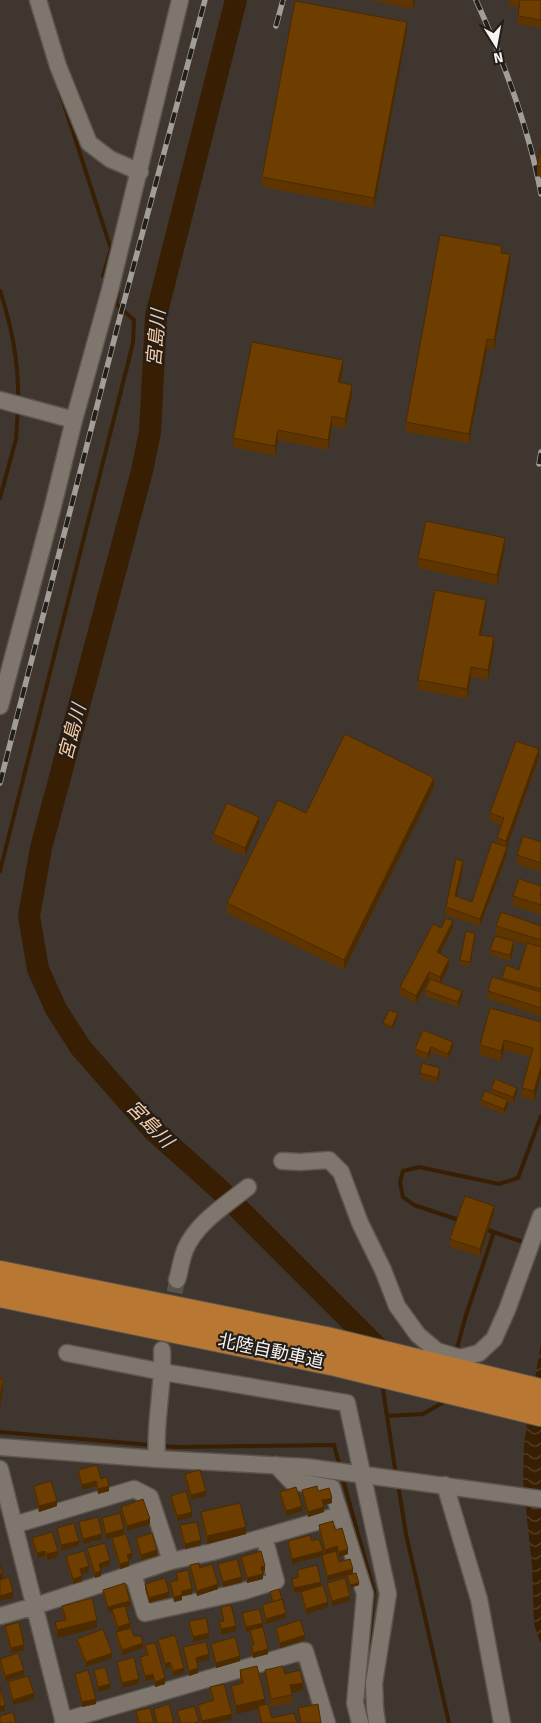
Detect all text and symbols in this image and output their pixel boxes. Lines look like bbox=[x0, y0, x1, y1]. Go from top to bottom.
north arrow bbox=[471, 20, 521, 70]
text: N bbox=[492, 48, 505, 67]
water label: 宮島川 bbox=[142, 307, 170, 367]
water label: 宮島川 bbox=[54, 700, 91, 763]
water label: 宮島川 bbox=[122, 1096, 179, 1154]
street label: 北陸自動車道 bbox=[216, 1329, 326, 1373]

